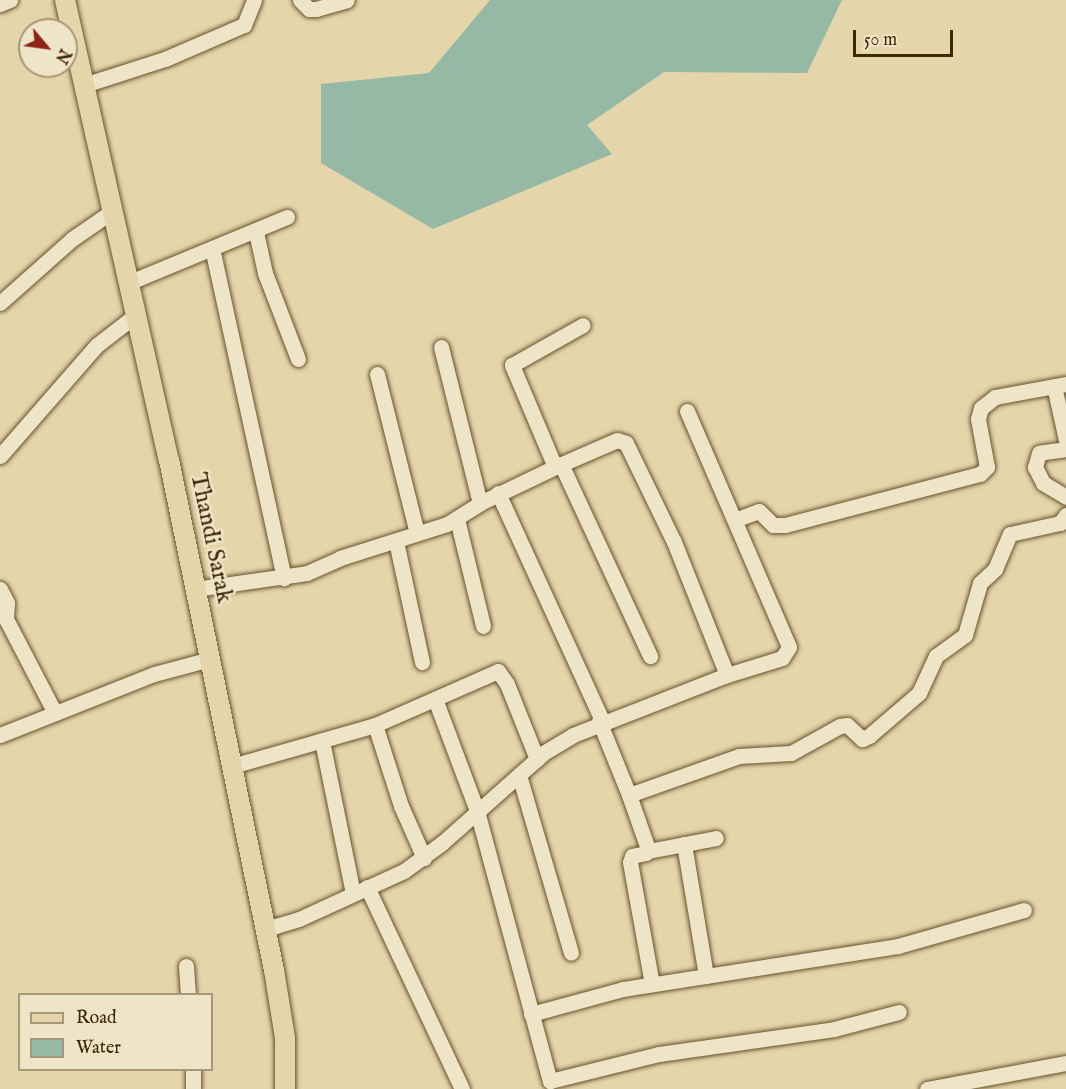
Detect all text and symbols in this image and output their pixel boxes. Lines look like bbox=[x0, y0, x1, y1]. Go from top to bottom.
north arrow bbox=[18, 18, 78, 78]
scale bar bbox=[856, 18, 956, 56]
text: 50 m bbox=[864, 29, 897, 52]
text: N bbox=[50, 45, 74, 67]
street label: Thandi Sarak bbox=[183, 470, 239, 606]
legend bbox=[18, 993, 213, 1071]
text: Road bbox=[76, 1007, 117, 1030]
text: Water bbox=[76, 1037, 121, 1060]

